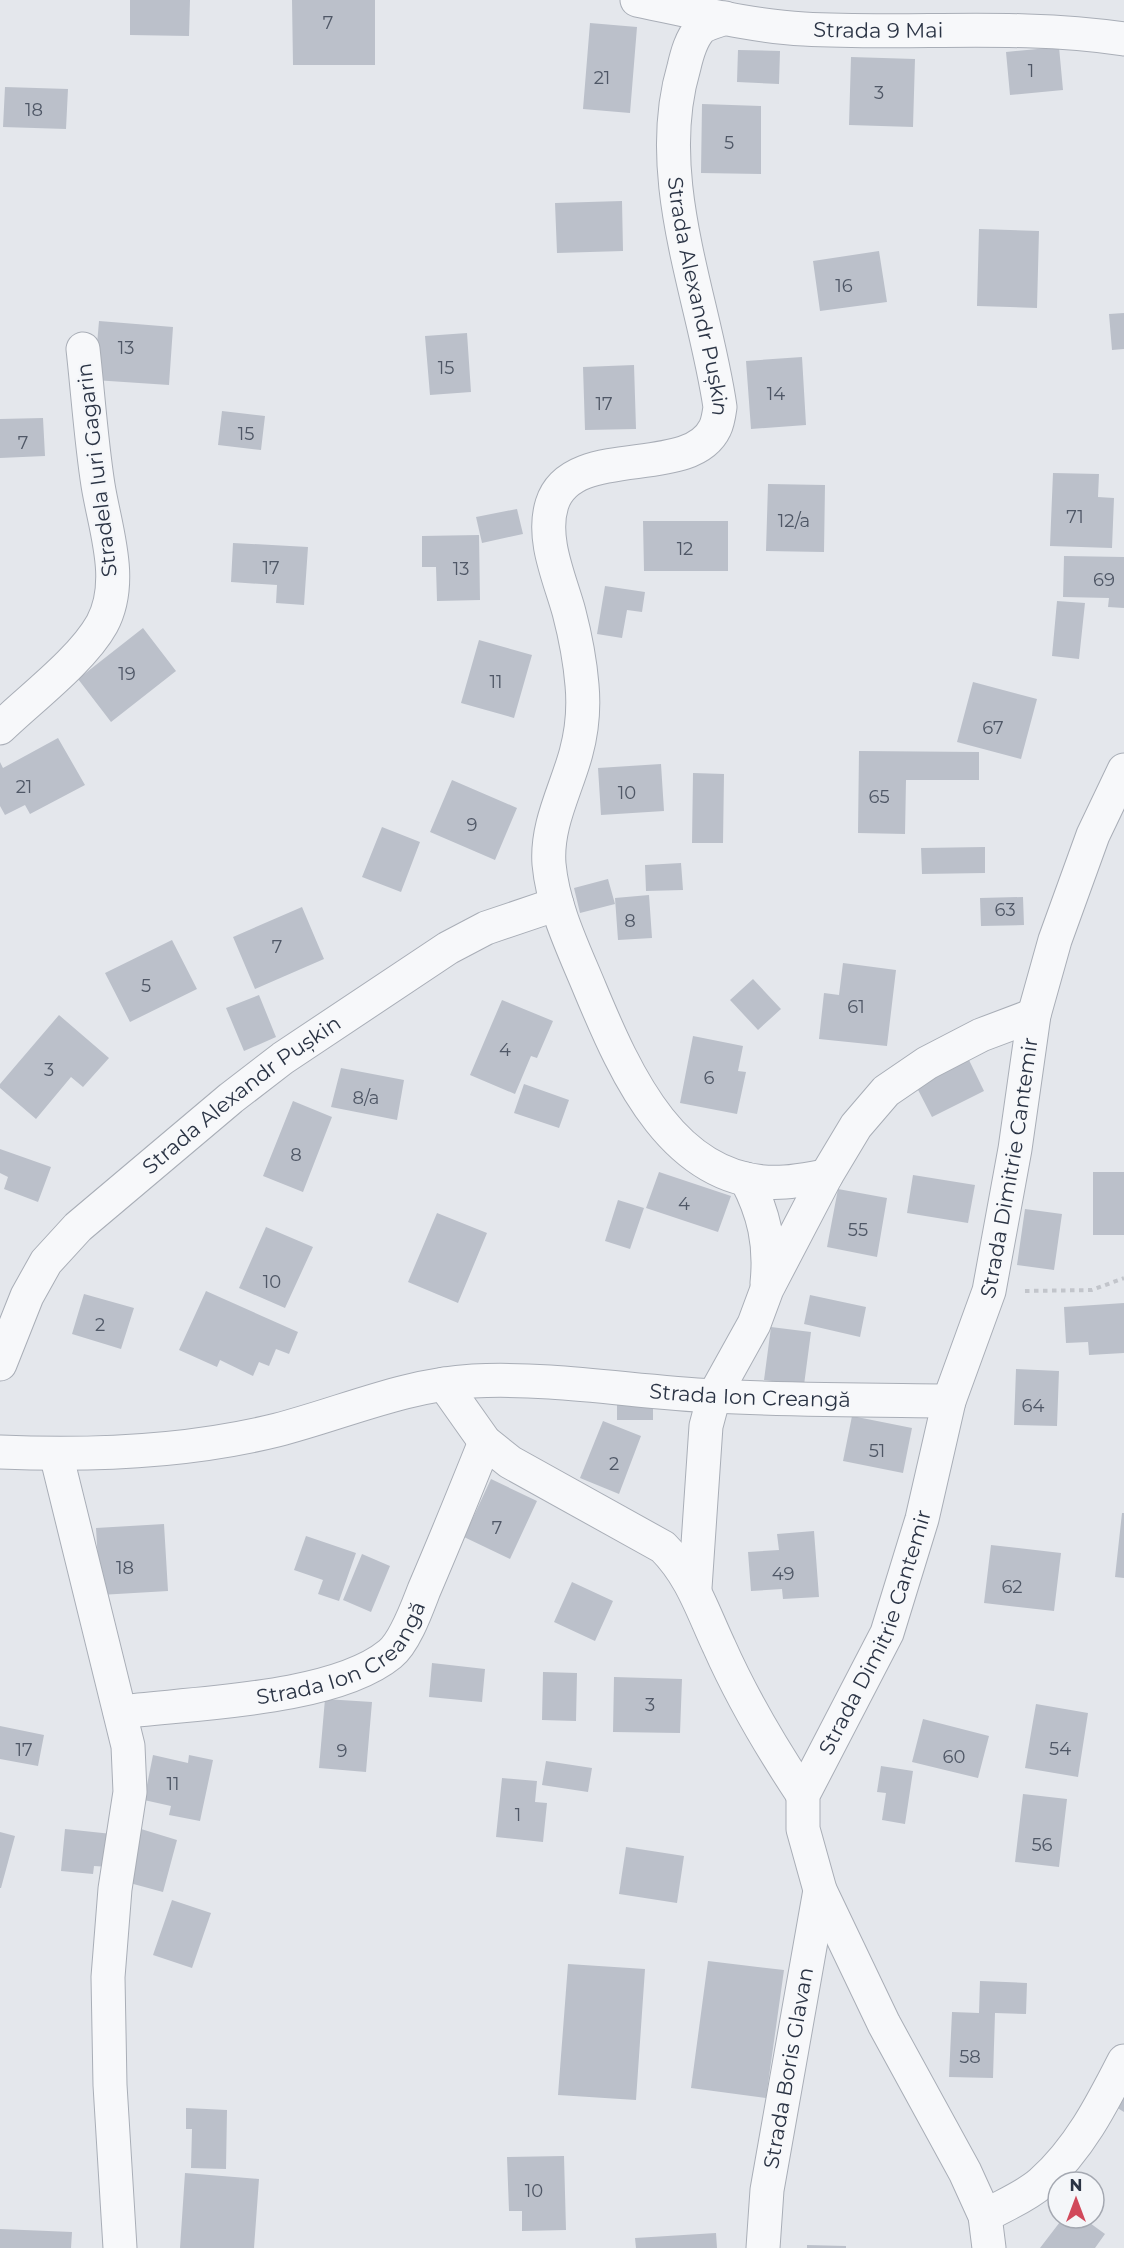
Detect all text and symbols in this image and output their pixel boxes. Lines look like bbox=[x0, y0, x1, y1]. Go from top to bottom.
house number: 7 bbox=[323, 12, 333, 34]
street label: Strada 9 Mai bbox=[813, 17, 943, 43]
house number: 1 bbox=[1028, 60, 1034, 82]
house number: 21 bbox=[594, 67, 610, 89]
house number: 3 bbox=[874, 82, 884, 104]
house number: 18 bbox=[25, 99, 43, 121]
house number: 5 bbox=[724, 132, 734, 154]
street label: Strada Alexandr Pușkin bbox=[663, 175, 734, 418]
house number: 16 bbox=[835, 275, 853, 297]
house number: 13 bbox=[118, 337, 134, 359]
house number: 15 bbox=[438, 357, 454, 379]
street label: Stradela Iuri Gagarin bbox=[71, 362, 122, 578]
house number: 14 bbox=[767, 383, 785, 405]
house number: 17 bbox=[595, 393, 613, 415]
house number: 15 bbox=[238, 423, 254, 445]
house number: 7 bbox=[18, 432, 28, 454]
house number: 71 bbox=[1066, 506, 1084, 528]
house number: 12/a bbox=[778, 510, 810, 532]
house number: 12 bbox=[677, 538, 693, 560]
house number: 17 bbox=[262, 557, 280, 579]
house number: 13 bbox=[453, 558, 469, 580]
house number: 69 bbox=[1093, 569, 1115, 591]
house number: 19 bbox=[118, 663, 136, 685]
house number: 11 bbox=[490, 671, 503, 693]
house number: 67 bbox=[982, 717, 1004, 739]
house number: 21 bbox=[16, 776, 32, 798]
house number: 10 bbox=[618, 782, 636, 804]
house number: 65 bbox=[868, 786, 890, 808]
house number: 9 bbox=[467, 814, 478, 836]
house number: 63 bbox=[994, 899, 1016, 921]
house number: 8 bbox=[624, 910, 636, 932]
house number: 7 bbox=[272, 936, 282, 958]
house number: 5 bbox=[141, 975, 151, 997]
house number: 61 bbox=[847, 996, 865, 1018]
street label: Strada Alexandr Pușkin bbox=[137, 1010, 345, 1179]
street label: Strada Dimitrie Cantemir bbox=[974, 1036, 1043, 1301]
house number: 4 bbox=[499, 1039, 511, 1061]
house number: 3 bbox=[44, 1059, 54, 1081]
house number: 6 bbox=[704, 1067, 715, 1089]
house number: 8/a bbox=[353, 1087, 379, 1109]
house number: 8 bbox=[290, 1144, 302, 1166]
house number: 4 bbox=[678, 1193, 690, 1215]
house number: 55 bbox=[848, 1219, 868, 1241]
house number: 10 bbox=[263, 1271, 281, 1293]
house number: 2 bbox=[95, 1314, 105, 1336]
street label: Strada Ion Creangă bbox=[648, 1378, 851, 1412]
house number: 64 bbox=[1022, 1395, 1045, 1417]
house number: 51 bbox=[869, 1440, 885, 1462]
house number: 2 bbox=[609, 1453, 619, 1475]
street label: Strada Dimitrie Cantemir bbox=[813, 1507, 936, 1759]
house number: 7 bbox=[492, 1517, 502, 1539]
house number: 18 bbox=[116, 1557, 134, 1579]
house number: 49 bbox=[772, 1563, 794, 1585]
house number: 62 bbox=[1001, 1576, 1023, 1598]
street label: Strada Ion Creangă bbox=[255, 1598, 430, 1709]
house number: 3 bbox=[645, 1694, 655, 1716]
house number: 54 bbox=[1049, 1738, 1071, 1760]
house number: 17 bbox=[15, 1739, 33, 1761]
house number: 9 bbox=[337, 1740, 348, 1762]
house number: 60 bbox=[943, 1746, 965, 1768]
house number: 11 bbox=[167, 1773, 180, 1795]
house number: 1 bbox=[515, 1804, 521, 1826]
house number: 56 bbox=[1031, 1834, 1053, 1856]
street label: Strada Boris Glavan bbox=[758, 1965, 818, 2171]
house number: 58 bbox=[959, 2046, 981, 2068]
north arrow bbox=[1046, 2170, 1106, 2230]
text: N bbox=[1070, 2176, 1082, 2195]
house number: 10 bbox=[525, 2180, 543, 2202]

